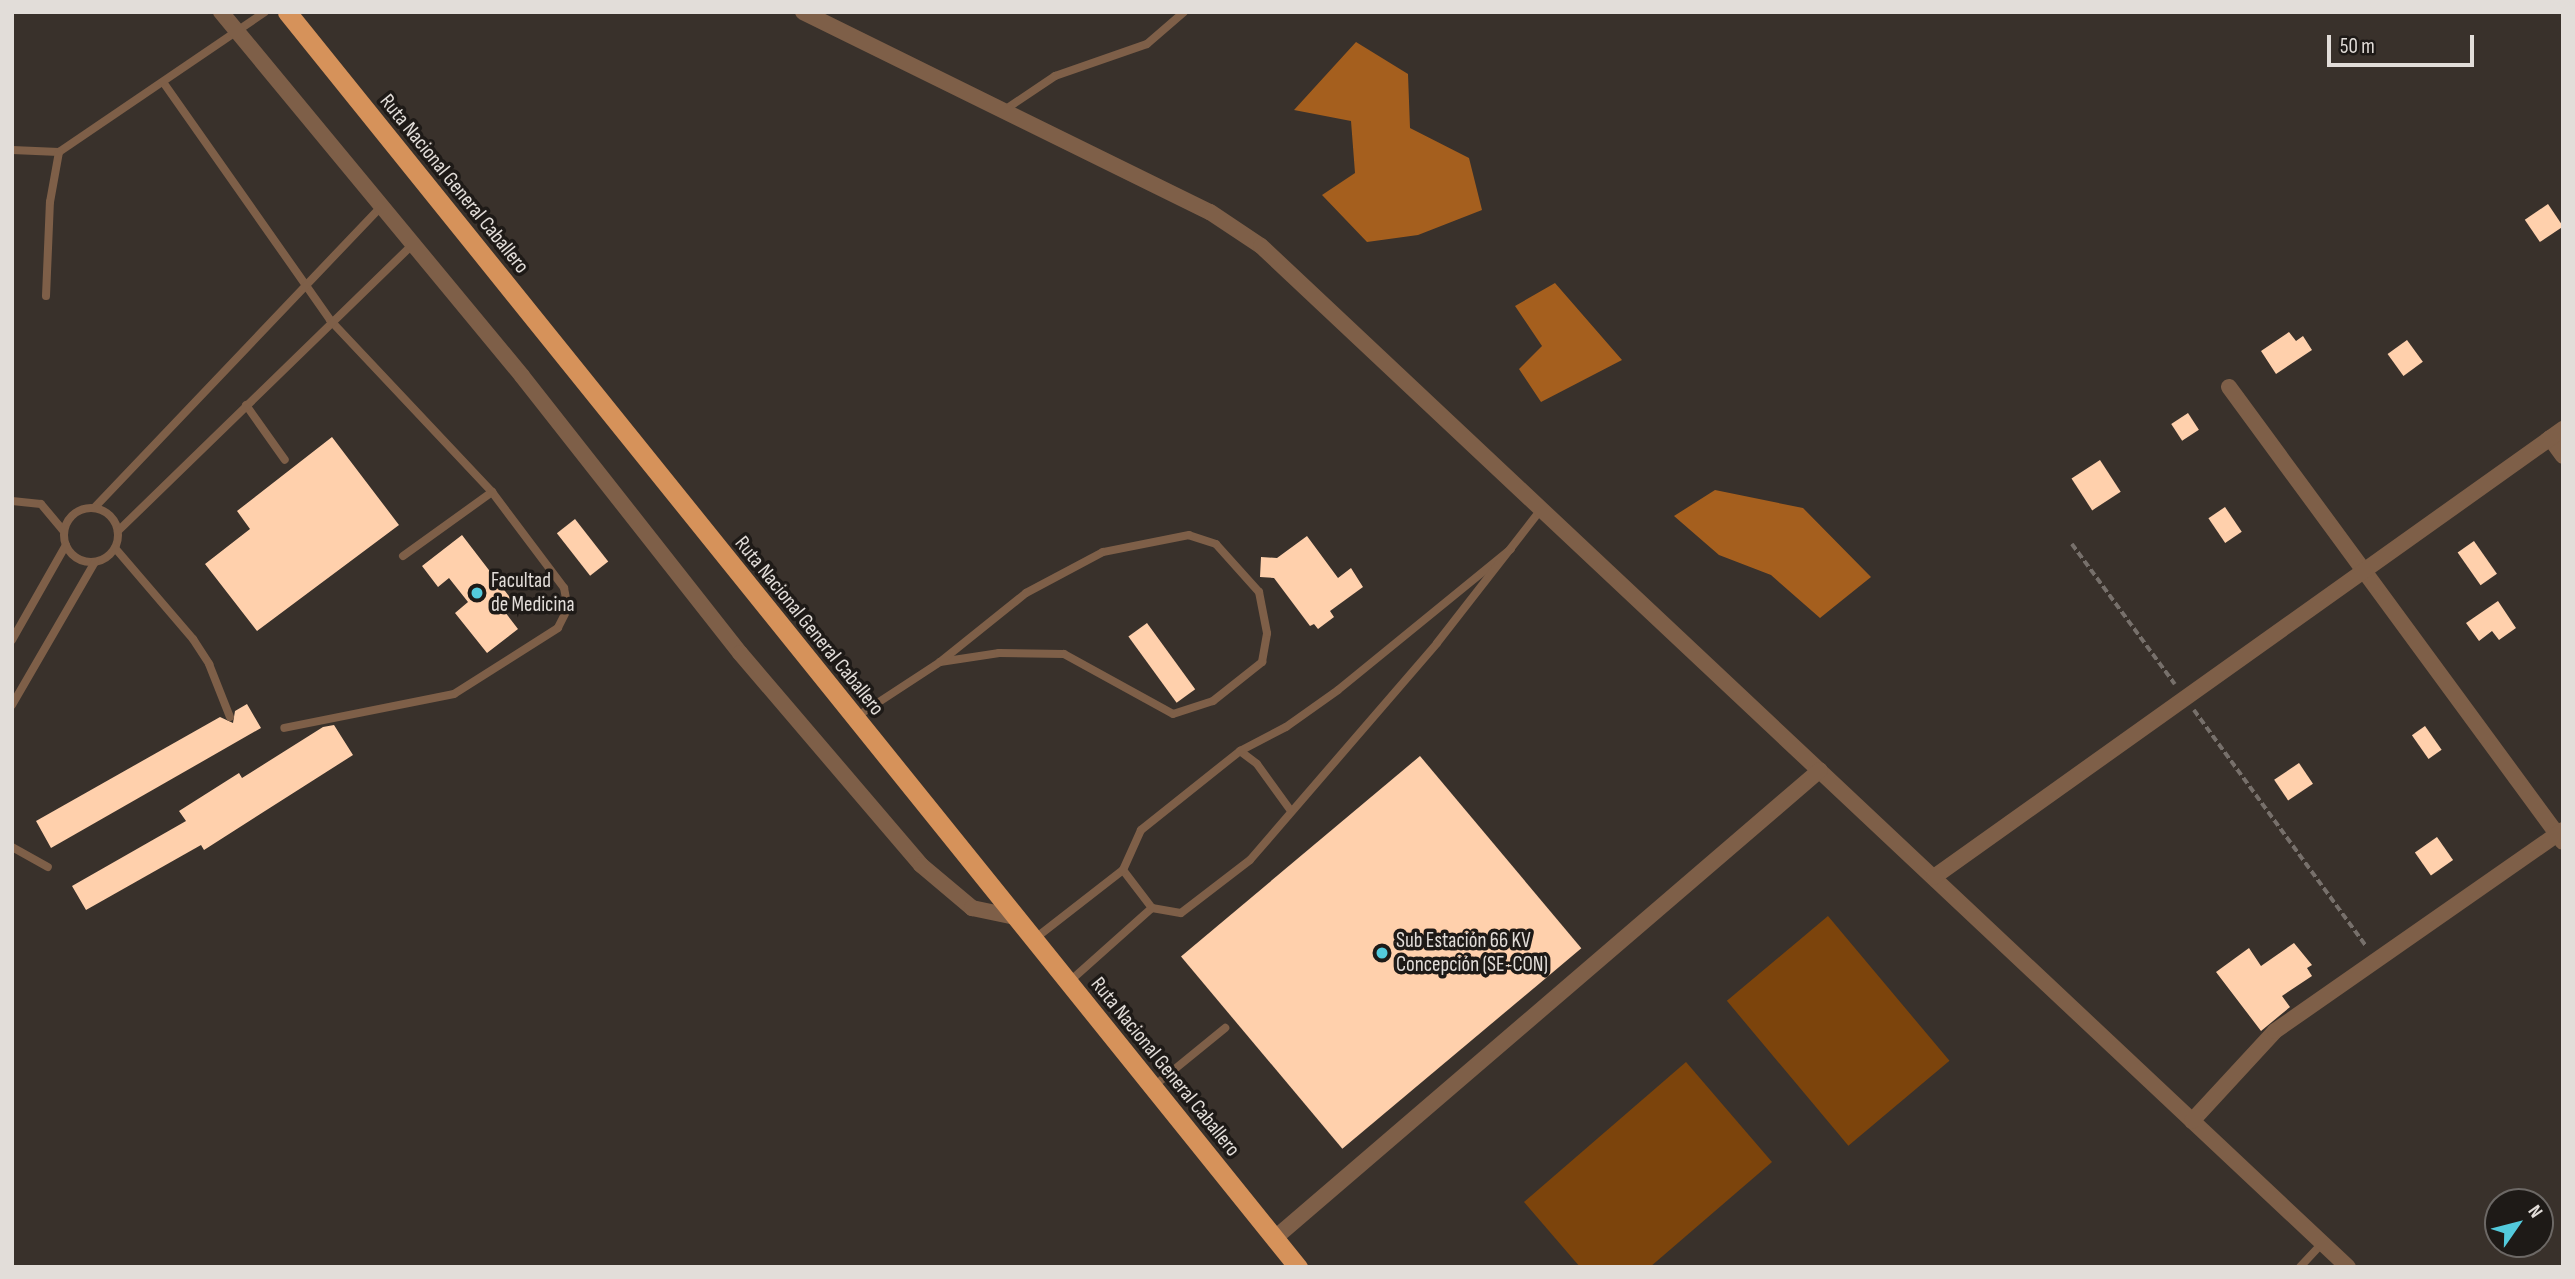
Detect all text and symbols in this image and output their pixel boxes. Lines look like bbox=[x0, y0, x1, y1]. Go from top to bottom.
scale bar bbox=[2330, 21, 2477, 65]
text: 50 m bbox=[2340, 34, 2375, 59]
street label: Ruta Nacional General Caballero bbox=[374, 89, 534, 279]
street label: Ruta Nacional General Caballero bbox=[729, 531, 889, 721]
place label: Facultad de Medicina bbox=[491, 568, 574, 618]
marker: Facultad de Medicina bbox=[469, 585, 485, 601]
place label: Sub Estación 66 KV Concepción (SE-CON) bbox=[1396, 928, 1548, 978]
marker: Sub Estación 66 KV Concepción (SE-CON) bbox=[1374, 945, 1390, 961]
street label: Ruta Nacional General Caballero bbox=[1085, 972, 1245, 1162]
north arrow bbox=[2484, 1188, 2554, 1258]
text: N bbox=[2523, 1201, 2547, 1223]

